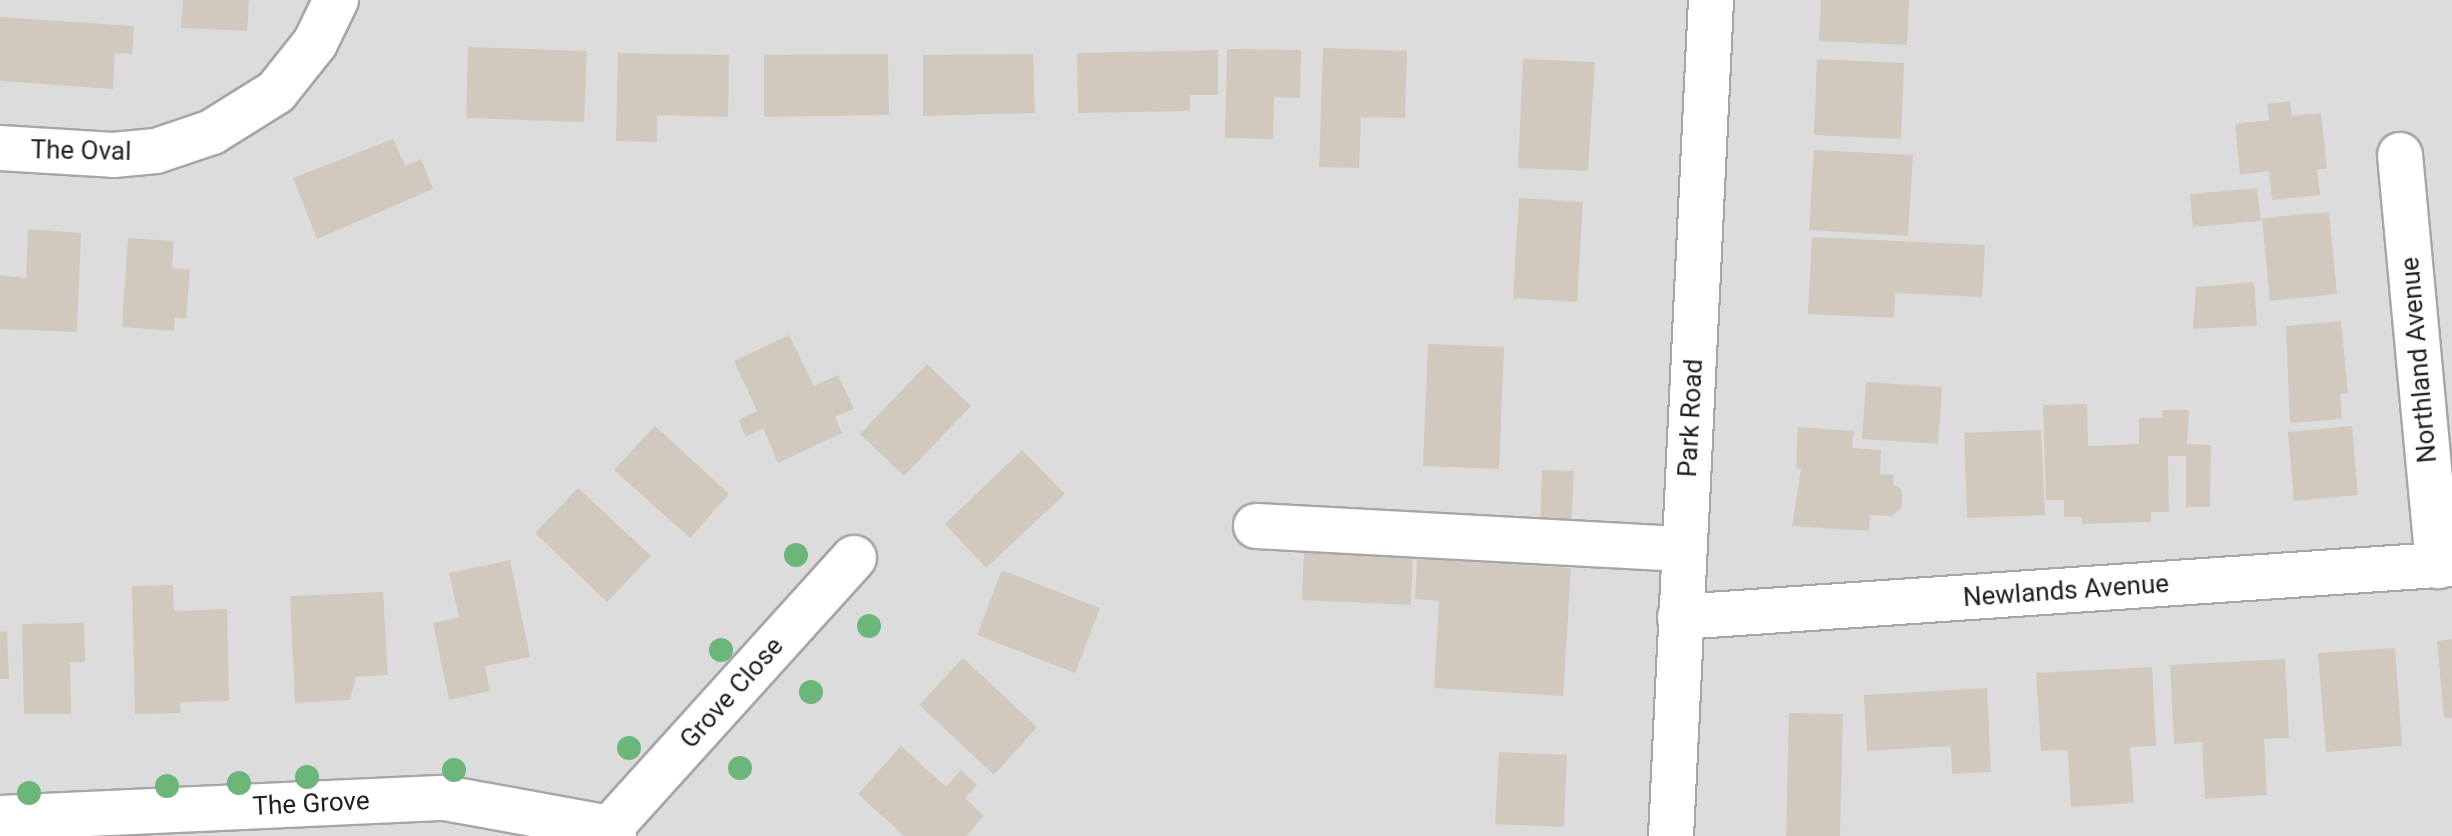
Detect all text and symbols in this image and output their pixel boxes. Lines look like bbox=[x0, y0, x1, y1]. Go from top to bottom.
street label: The Oval bbox=[30, 135, 132, 167]
street label: Northland Avenue bbox=[2394, 256, 2444, 464]
street label: Park Road bbox=[1672, 358, 1710, 478]
street label: Newlands Avenue bbox=[1962, 568, 2170, 614]
street label: Grove Close bbox=[674, 631, 790, 755]
street label: The Grove bbox=[252, 785, 370, 823]

